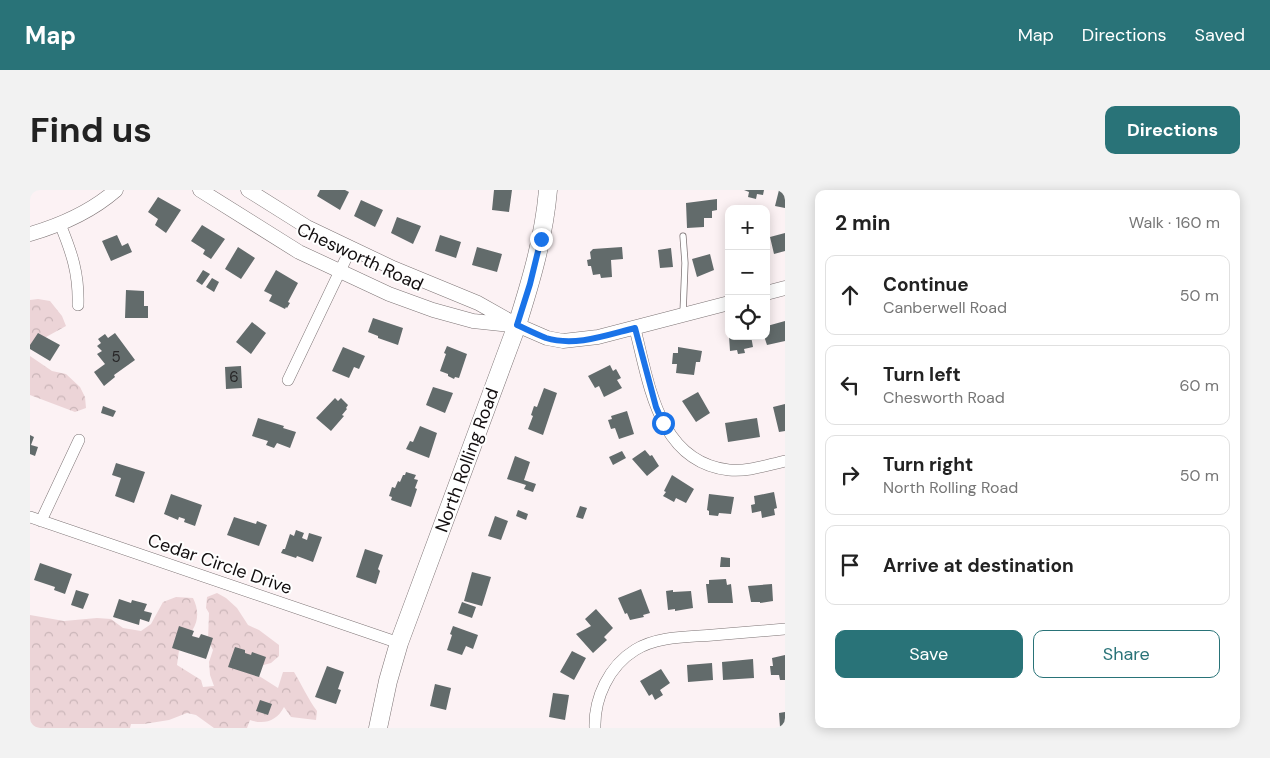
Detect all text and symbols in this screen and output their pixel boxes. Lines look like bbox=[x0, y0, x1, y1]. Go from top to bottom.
text: Map bbox=[25, 20, 76, 51]
text: Map bbox=[1018, 23, 1054, 47]
text: Directions bbox=[1082, 23, 1167, 47]
text: Saved bbox=[1195, 23, 1245, 47]
button: Directions bbox=[1105, 106, 1240, 154]
text: Find us bbox=[30, 107, 152, 153]
map controls bbox=[725, 205, 770, 340]
button: + bbox=[725, 205, 770, 250]
text: 2 min bbox=[835, 209, 891, 237]
text: Walk · 160 m bbox=[1129, 212, 1220, 233]
street label: Chesworth Road bbox=[293, 217, 427, 297]
route end bbox=[530, 228, 553, 251]
button: − bbox=[725, 250, 770, 295]
text: Continue bbox=[883, 272, 969, 297]
icon: ahead bbox=[836, 281, 864, 309]
text: 50 m bbox=[1180, 285, 1219, 306]
button: locate bbox=[725, 295, 770, 340]
text: Canberwell Road bbox=[883, 297, 1007, 318]
house number: 5 bbox=[111, 347, 121, 367]
text: Turn left bbox=[883, 362, 961, 387]
house number: 6 bbox=[229, 367, 239, 387]
icon: left bbox=[836, 371, 864, 399]
text: 60 m bbox=[1179, 375, 1219, 396]
street label: North Rolling Road bbox=[430, 384, 504, 536]
text: Chesworth Road bbox=[883, 387, 1005, 408]
route start bbox=[652, 412, 675, 435]
text: Turn right bbox=[883, 452, 973, 477]
icon: right bbox=[836, 461, 864, 489]
text: 50 m bbox=[1180, 465, 1219, 486]
text: North Rolling Road bbox=[883, 477, 1018, 498]
street label: Cedar Circle Drive bbox=[145, 528, 295, 600]
icon: arrive bbox=[836, 551, 864, 579]
text: Arrive at destination bbox=[883, 553, 1074, 578]
button: Save bbox=[835, 630, 1023, 678]
button: Share bbox=[1033, 630, 1220, 678]

